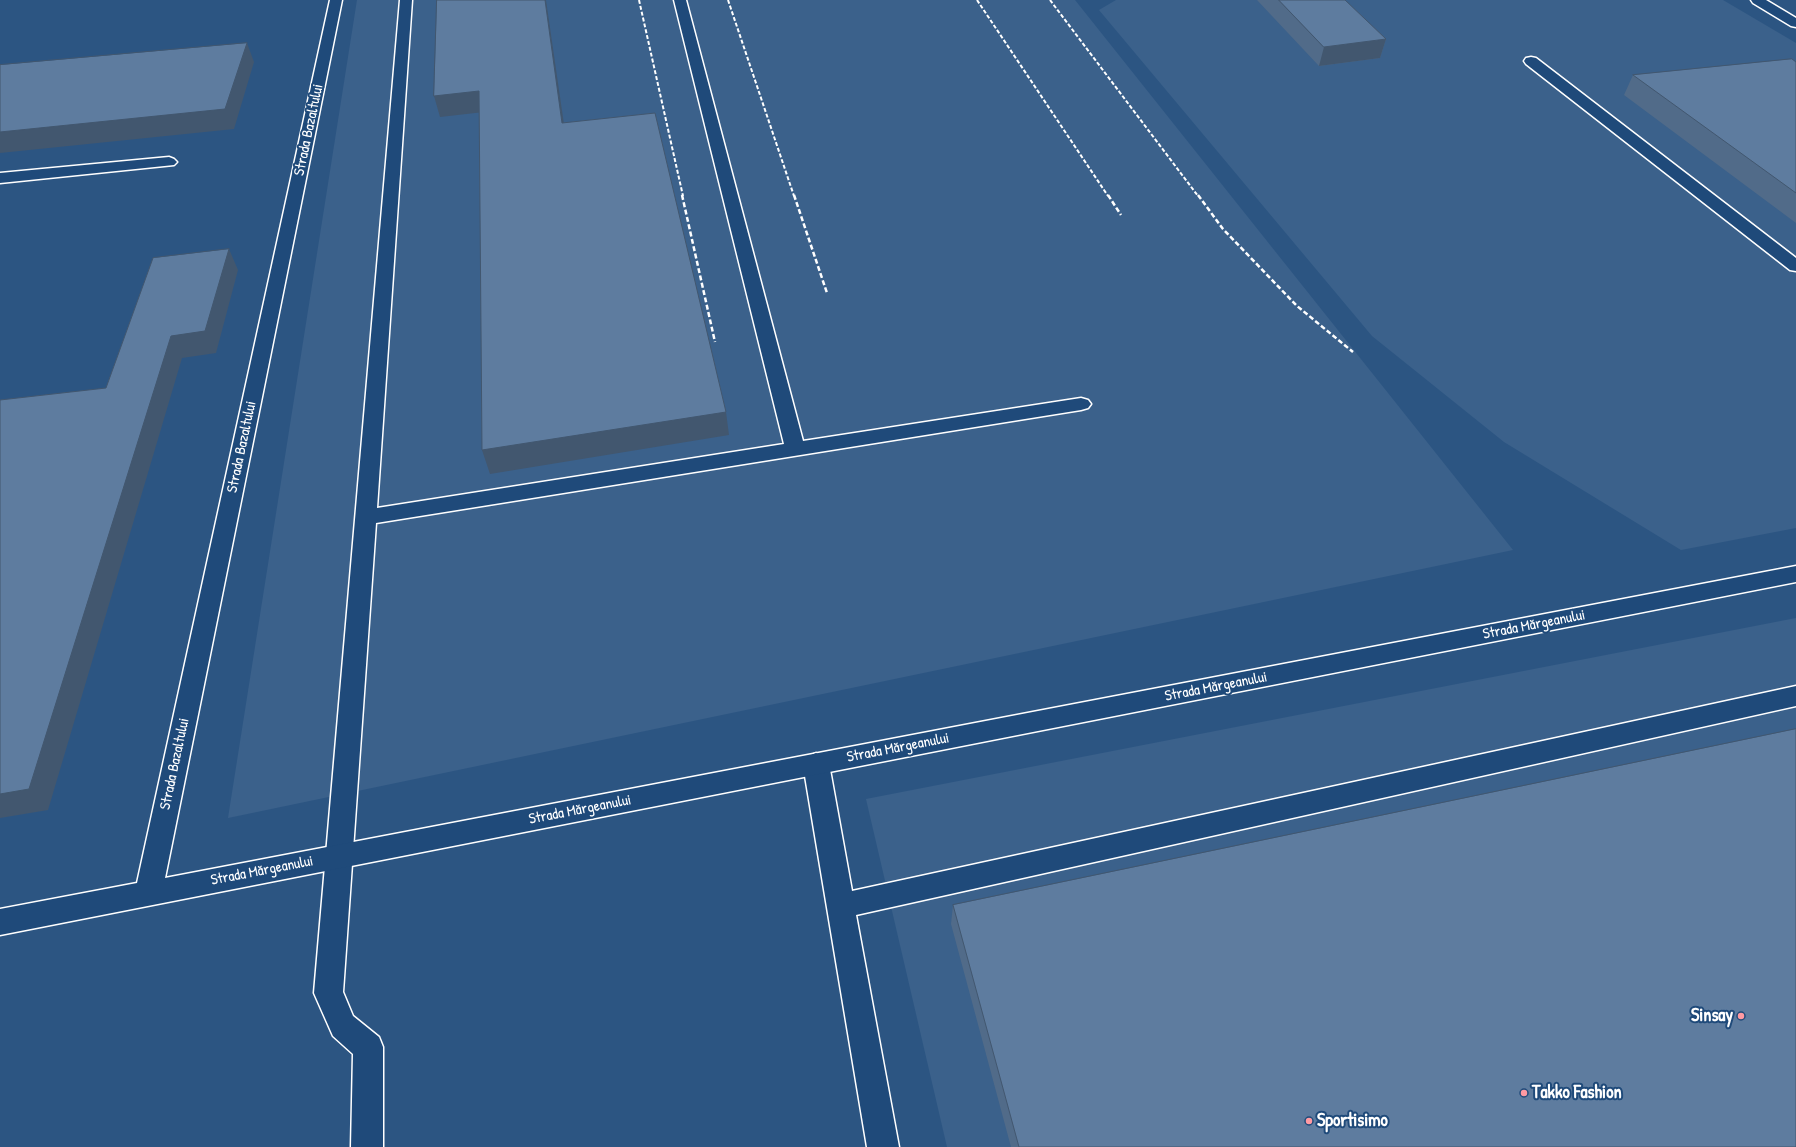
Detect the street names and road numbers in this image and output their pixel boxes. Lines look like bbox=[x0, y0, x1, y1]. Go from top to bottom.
street label: Strada Bazaltului bbox=[291, 83, 327, 177]
street label: Strada Bazaltului bbox=[224, 400, 260, 494]
street label: Strada Mărgeanului bbox=[1481, 606, 1587, 644]
street label: Strada Mărgeanului bbox=[1163, 668, 1269, 706]
street label: Strada Bazaltului bbox=[157, 717, 193, 811]
street label: Strada Mărgeanului bbox=[845, 729, 951, 767]
street label: Strada Mărgeanului bbox=[527, 791, 633, 829]
street label: Strada Mărgeanului bbox=[209, 852, 315, 890]

